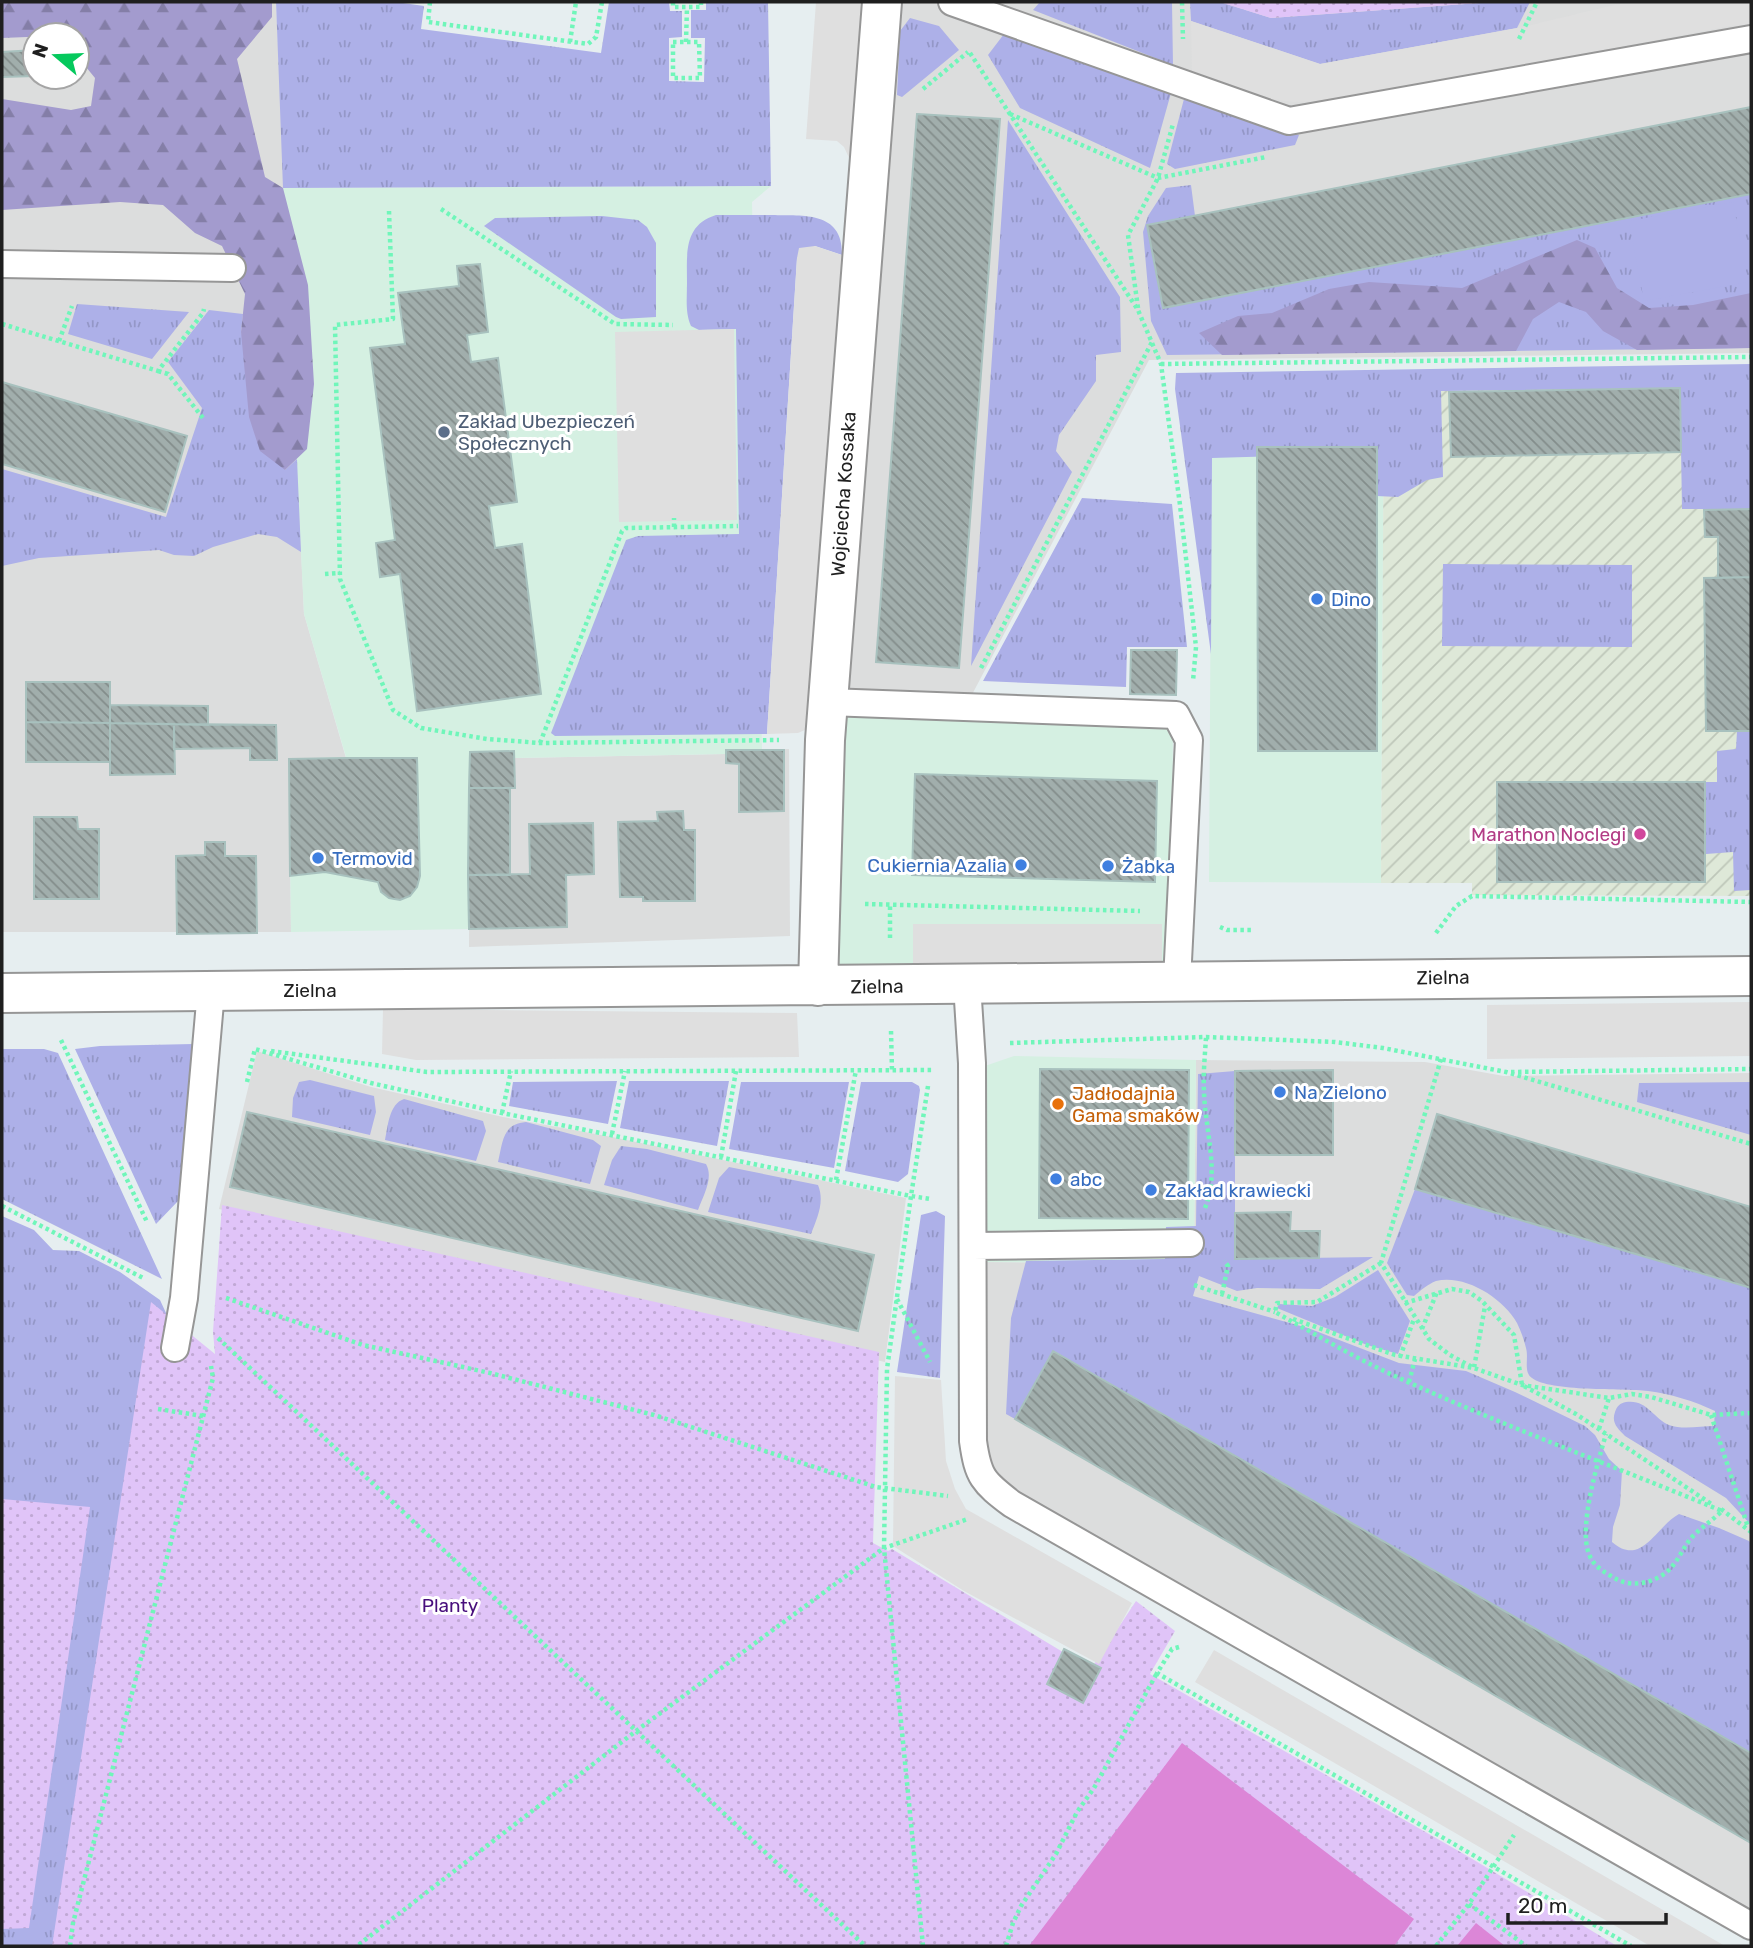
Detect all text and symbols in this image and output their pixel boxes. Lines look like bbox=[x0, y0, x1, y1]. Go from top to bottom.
north arrow bbox=[21, 21, 91, 91]
text: N bbox=[27, 40, 53, 61]
place label: Zakład Ubezpieczeń Społecznych bbox=[458, 410, 635, 455]
street label: Wojciecha Kossaka bbox=[826, 411, 861, 577]
marker: Zakład Ubezpieczeń Społecznych bbox=[436, 424, 452, 440]
place label: Dino bbox=[1331, 588, 1371, 611]
marker: Dino bbox=[1309, 591, 1325, 607]
place label: Marathon Noclegi bbox=[1471, 823, 1626, 846]
marker: Marathon Noclegi bbox=[1632, 826, 1648, 842]
place label: Termovid bbox=[332, 847, 413, 870]
marker: Termovid bbox=[310, 850, 326, 866]
place label: Cukiernia Azalia bbox=[867, 854, 1007, 877]
place label: Żabka bbox=[1122, 855, 1175, 878]
marker: Cukiernia Azalia bbox=[1013, 857, 1029, 873]
marker: Żabka bbox=[1100, 858, 1116, 874]
street label: Zielna bbox=[1416, 966, 1470, 989]
street label: Zielna bbox=[850, 975, 904, 998]
street label: Zielna bbox=[283, 979, 337, 1002]
place label: Na Zielono bbox=[1294, 1081, 1387, 1104]
place label: Jadłodajnia Gama smaków bbox=[1072, 1082, 1200, 1127]
marker: Na Zielono bbox=[1272, 1084, 1288, 1100]
marker: Jadłodajnia Gama smaków bbox=[1050, 1096, 1066, 1112]
place label: abc bbox=[1070, 1168, 1102, 1191]
marker: abc bbox=[1048, 1171, 1064, 1187]
place label: Zakład krawiecki bbox=[1165, 1179, 1311, 1202]
marker: Zakład krawiecki bbox=[1143, 1182, 1159, 1198]
park label: Planty bbox=[422, 1594, 478, 1617]
scale bar bbox=[1508, 1882, 1666, 1926]
text: 20 m bbox=[1518, 1893, 1567, 1918]

